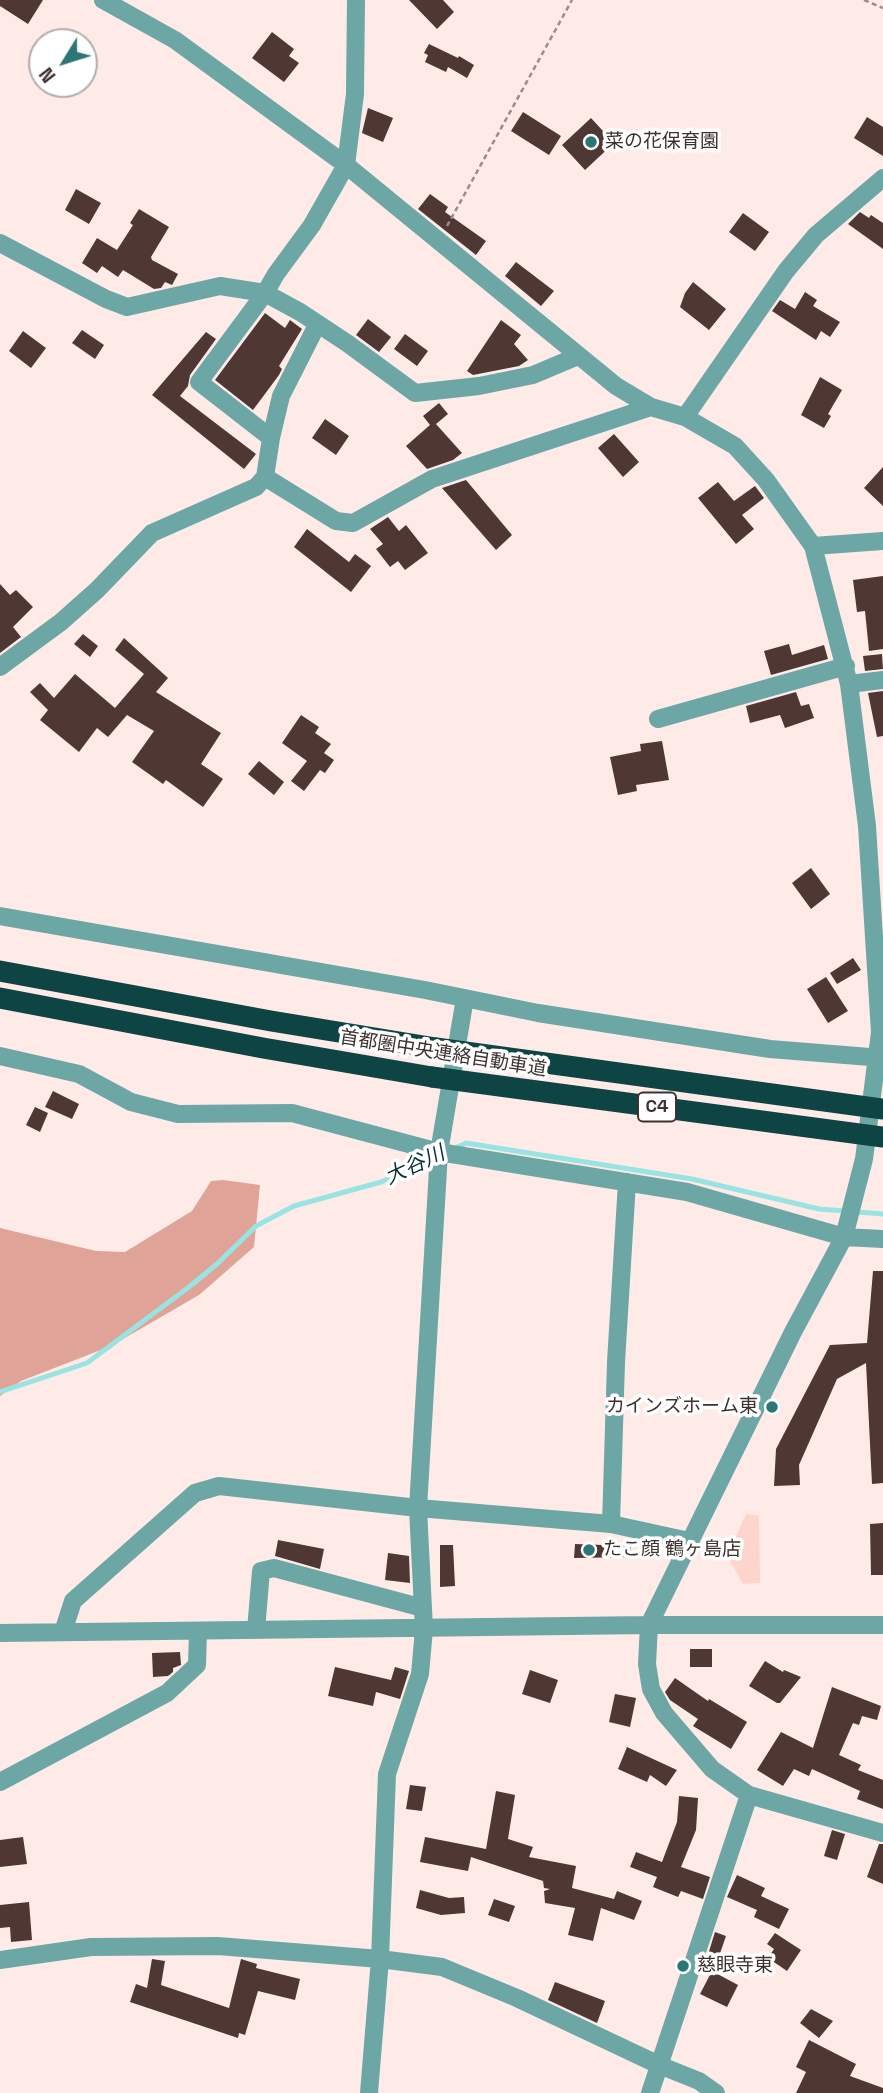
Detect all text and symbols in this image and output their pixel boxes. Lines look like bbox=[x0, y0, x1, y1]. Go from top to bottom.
north arrow bbox=[28, 28, 98, 98]
text: N bbox=[34, 62, 61, 88]
place label: 菜の花保育園 bbox=[605, 131, 719, 153]
marker: 菜の花保育園 bbox=[583, 134, 599, 150]
street label: 首都圏中央連絡自動車道 bbox=[338, 1026, 548, 1082]
road number: C4 bbox=[638, 1092, 676, 1122]
water label: 大谷川 bbox=[381, 1141, 449, 1191]
place label: カインズホーム東 bbox=[606, 1396, 758, 1418]
marker: カインズホーム東 bbox=[764, 1399, 780, 1415]
place label: たこ顔 鶴ヶ島店 bbox=[603, 1539, 741, 1561]
marker: たこ顔 鶴ヶ島店 bbox=[581, 1542, 597, 1558]
place label: 慈眼寺東 bbox=[697, 1955, 773, 1977]
marker: 慈眼寺東 bbox=[675, 1958, 691, 1974]

